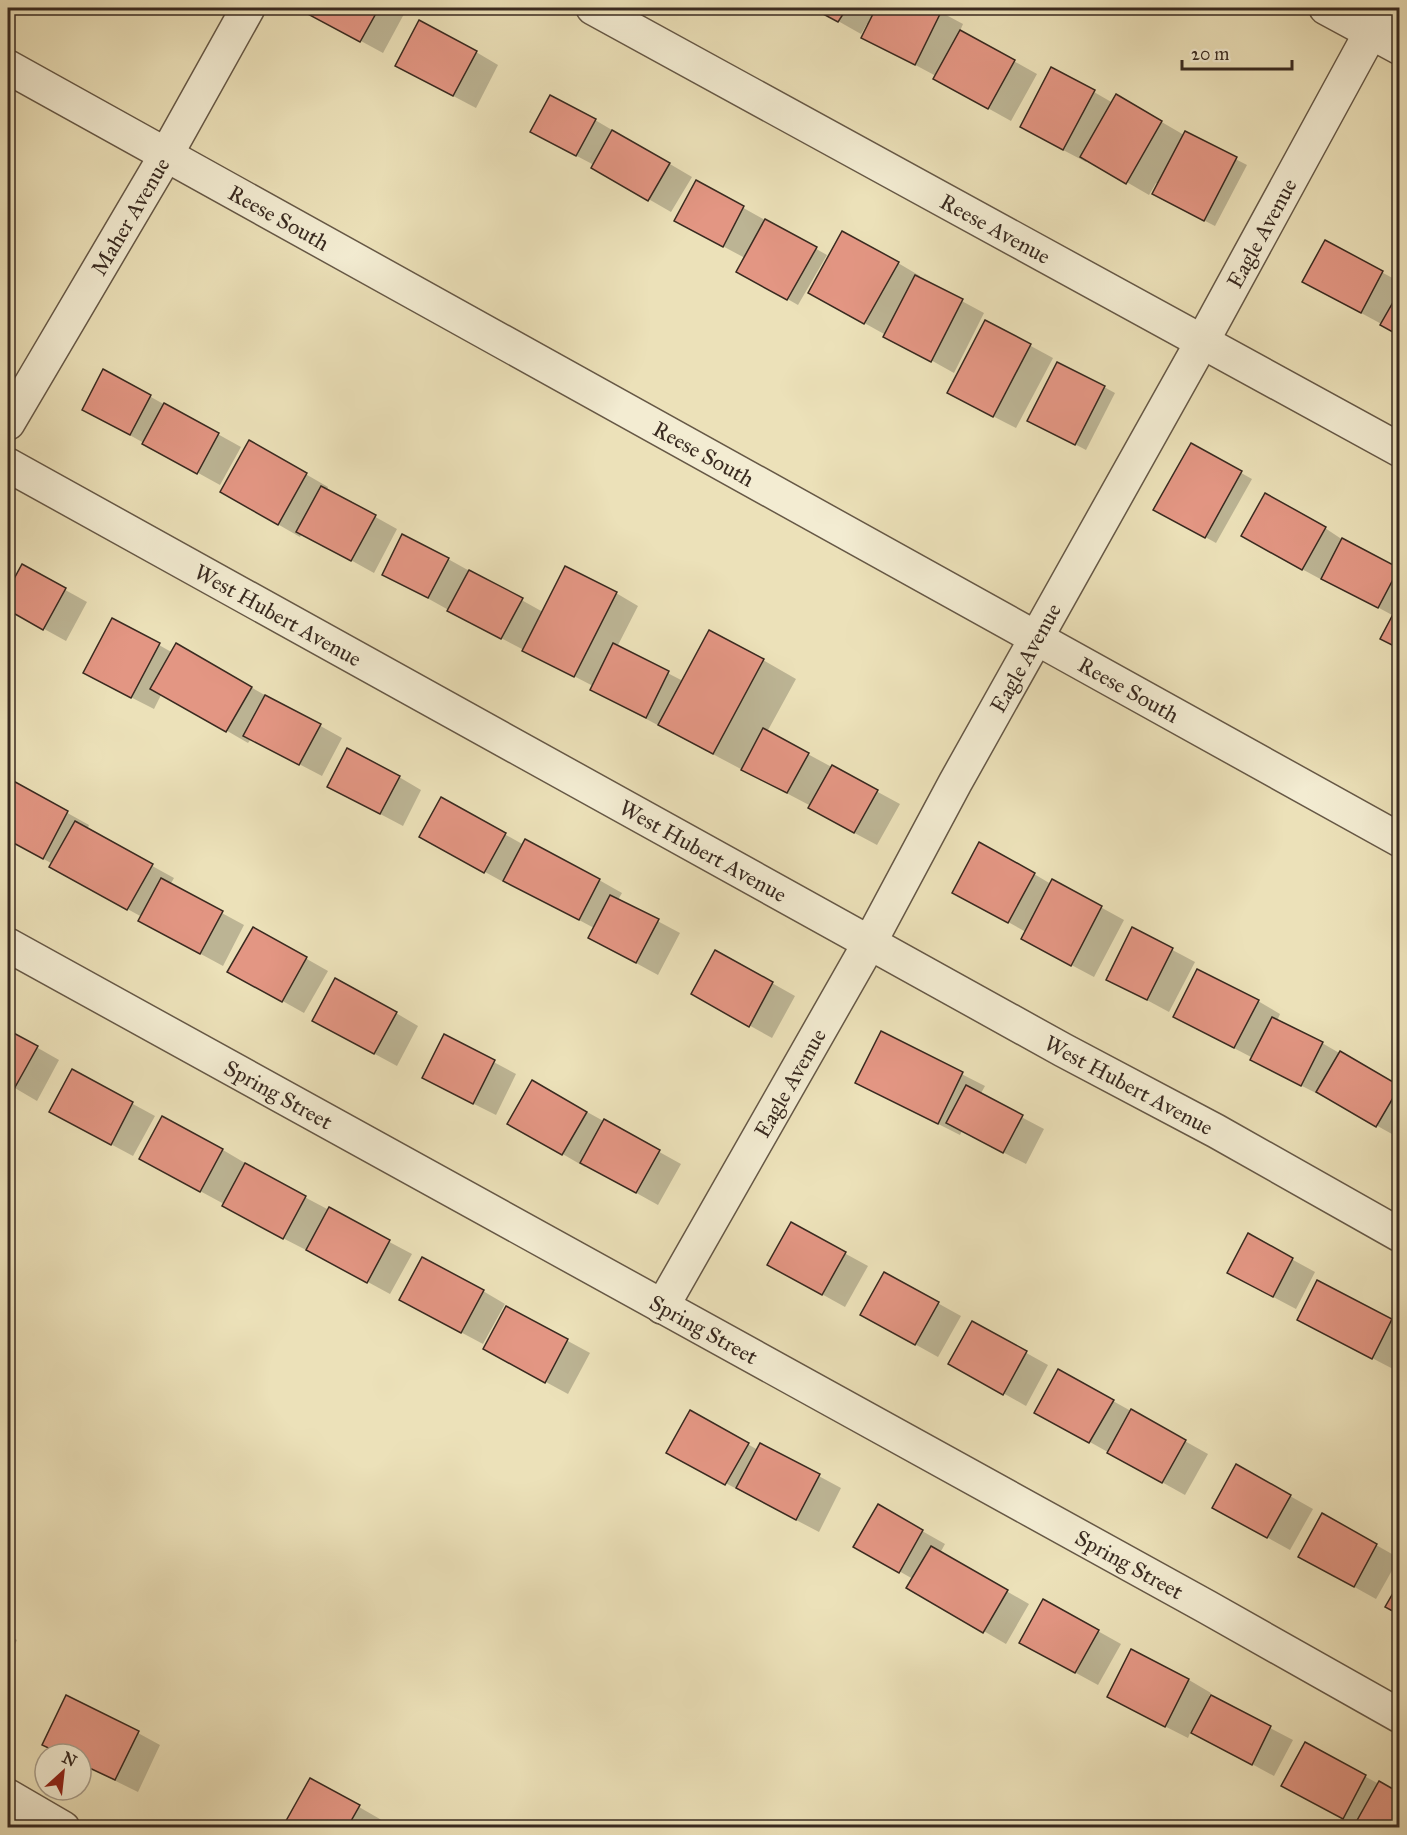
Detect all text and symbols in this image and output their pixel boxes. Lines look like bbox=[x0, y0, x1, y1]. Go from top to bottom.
scale bar bbox=[1182, 33, 1292, 71]
text: 20 m bbox=[1191, 43, 1229, 65]
street label: Maher Avenue bbox=[85, 153, 176, 280]
street label: Eagle Avenue bbox=[1221, 174, 1303, 293]
street label: Reese South bbox=[224, 179, 334, 257]
street label: Reese Avenue bbox=[935, 188, 1055, 270]
street label: Reese South bbox=[648, 415, 759, 493]
street label: West Hubert Avenue bbox=[190, 558, 366, 672]
street label: Eagle Avenue bbox=[984, 598, 1067, 717]
street label: Reese South bbox=[1073, 651, 1184, 729]
street label: West Hubert Avenue bbox=[615, 794, 791, 908]
street label: Eagle Avenue bbox=[748, 1024, 832, 1142]
street label: West Hubert Avenue bbox=[1040, 1029, 1218, 1141]
street label: Spring Street bbox=[219, 1054, 337, 1136]
street label: Spring Street bbox=[645, 1289, 763, 1370]
street label: Spring Street bbox=[1070, 1524, 1188, 1605]
north arrow bbox=[33, 1742, 93, 1802]
text: N bbox=[59, 1748, 80, 1771]

